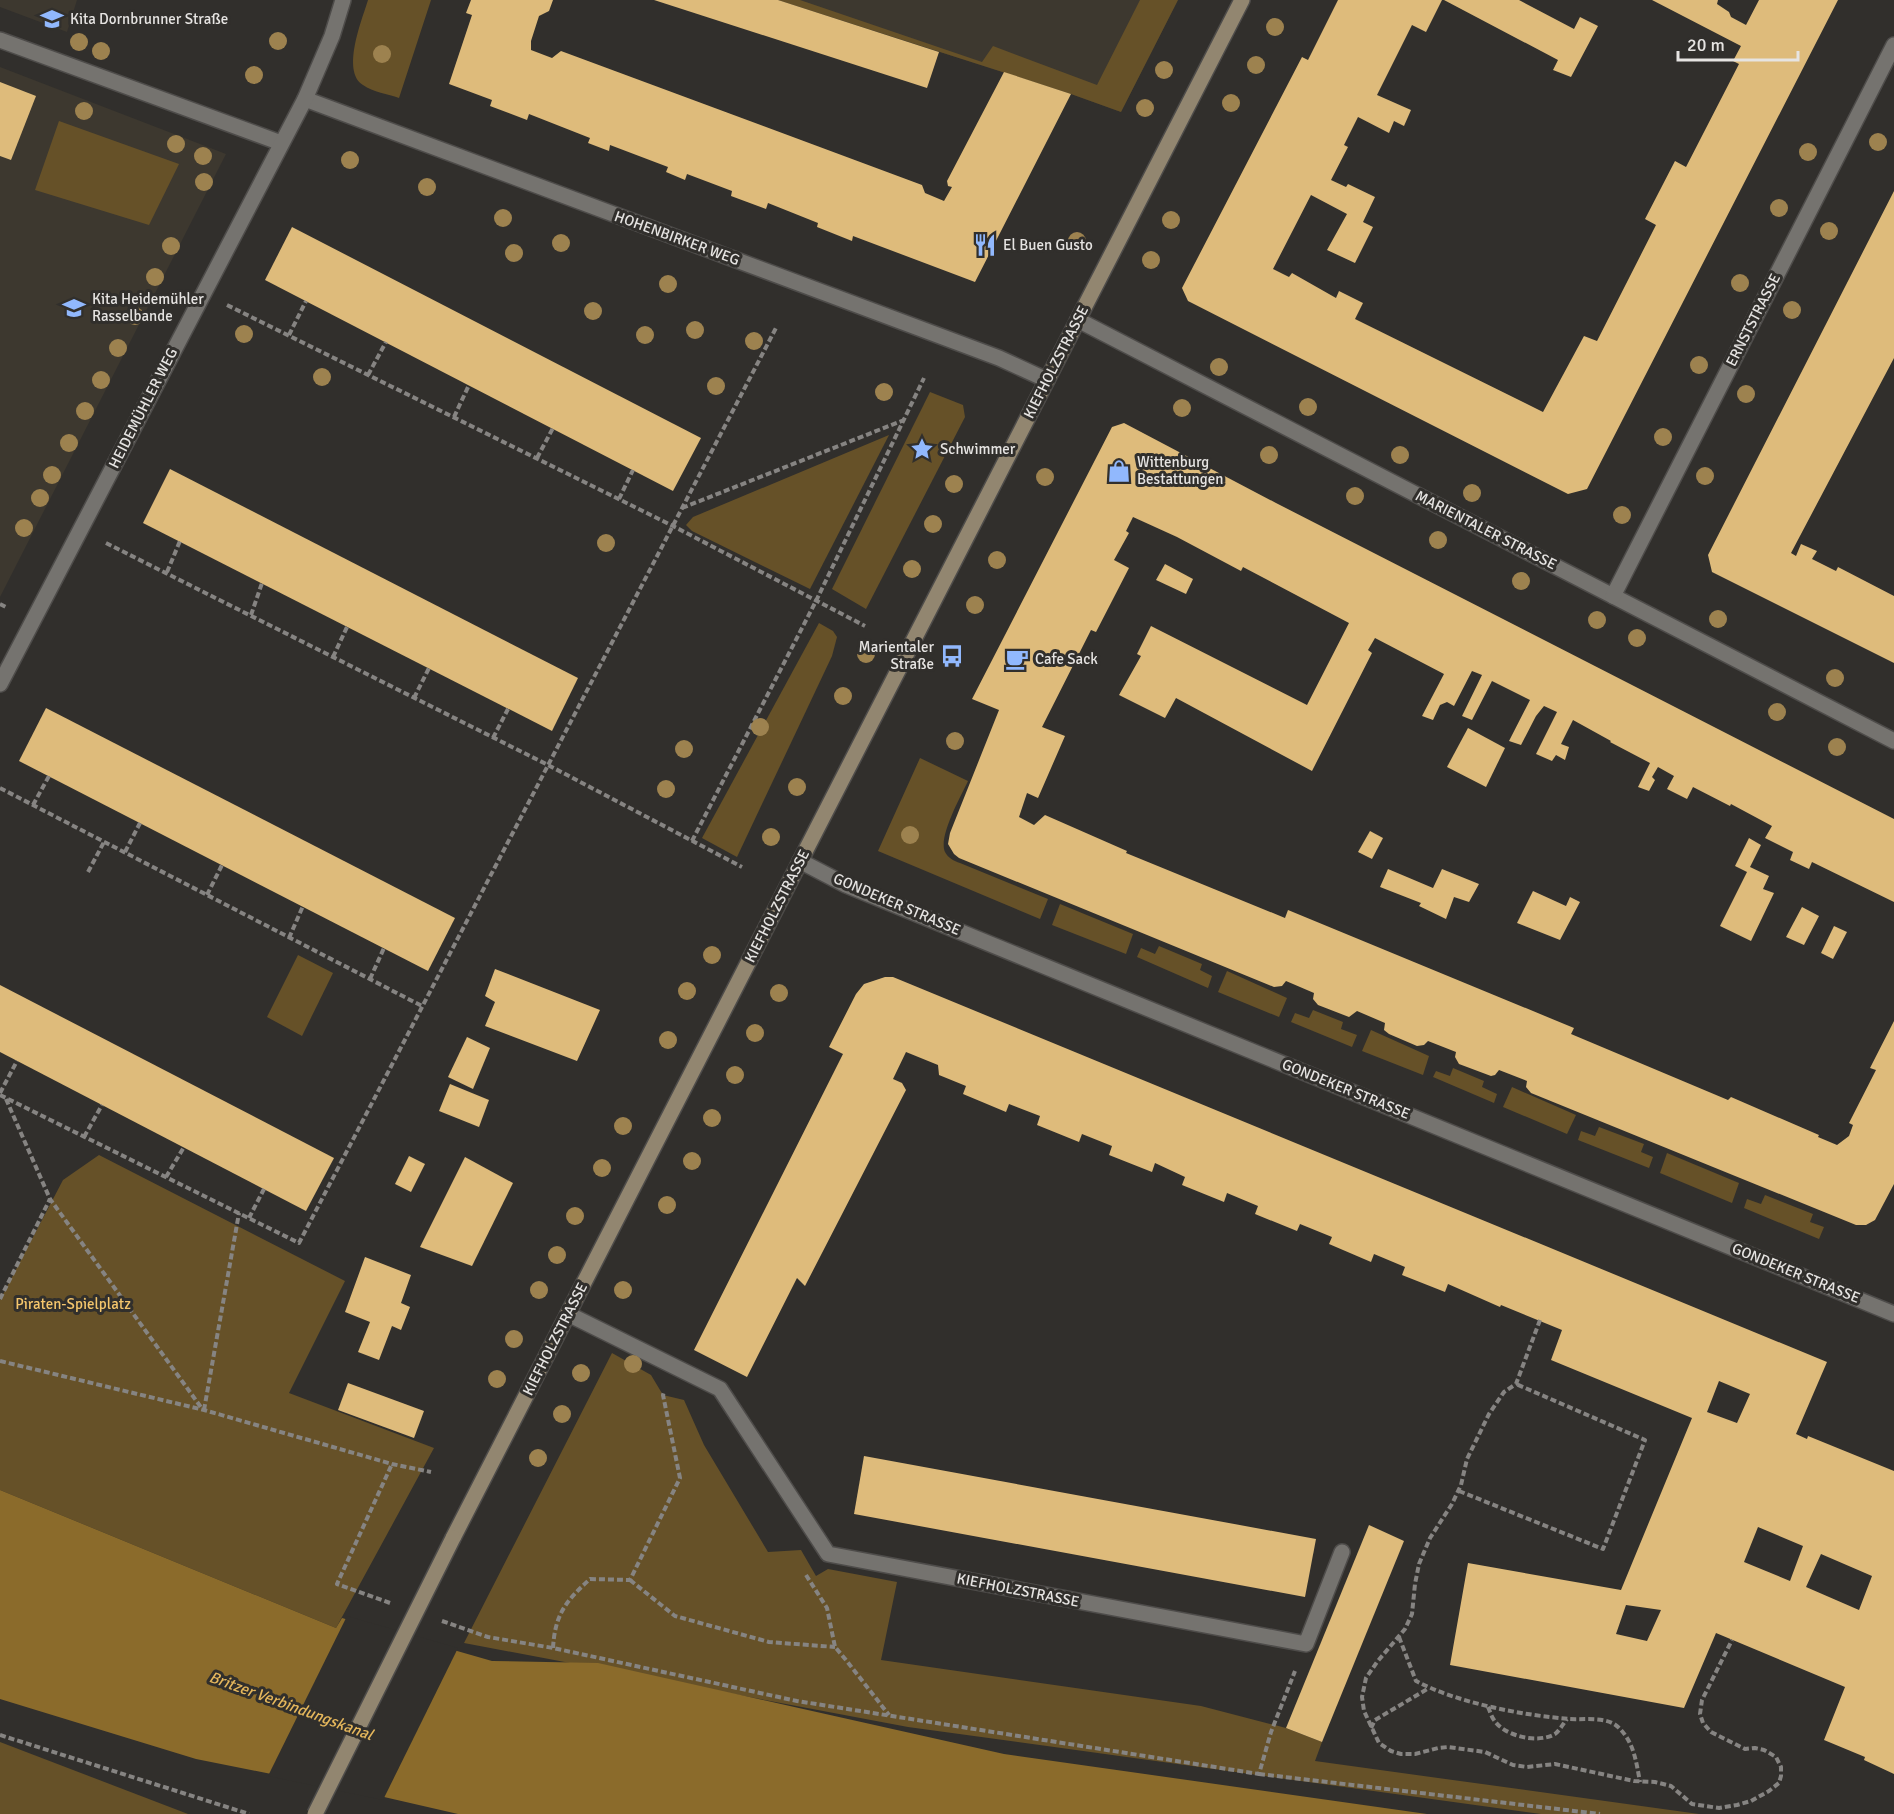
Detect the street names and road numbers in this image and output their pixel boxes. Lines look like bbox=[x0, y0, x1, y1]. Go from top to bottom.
street label: HOHENBIRKER WEG bbox=[612, 207, 742, 269]
street label: ERNSTSTRASSE bbox=[1722, 271, 1784, 369]
street label: KIEFHOLZSTRASSE bbox=[1020, 302, 1092, 422]
street label: HEIDEMÜHLER WEG bbox=[105, 345, 181, 471]
street label: MARIENTALER STRASSE bbox=[1412, 487, 1560, 573]
street label: KIEFHOLZSTRASSE bbox=[741, 846, 813, 966]
street label: GONDEKER STRASSE bbox=[831, 869, 963, 939]
street label: GONDEKER STRASSE bbox=[1279, 1055, 1413, 1123]
street label: GONDEKER STRASSE bbox=[1729, 1239, 1863, 1307]
street label: KIEFHOLZSTRASSE bbox=[519, 1279, 591, 1399]
street label: KIEFHOLZSTRASSE bbox=[955, 1569, 1081, 1611]

